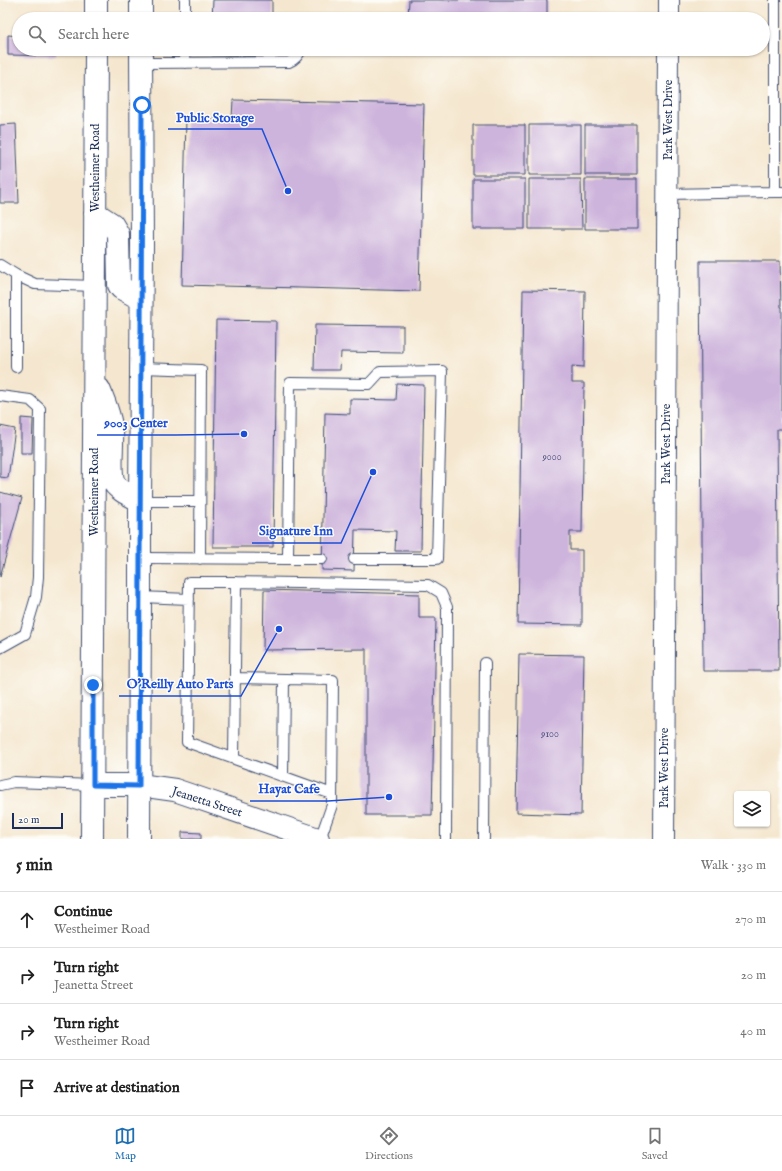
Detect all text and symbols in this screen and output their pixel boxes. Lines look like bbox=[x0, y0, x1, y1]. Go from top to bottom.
search box bbox=[12, 12, 770, 56]
icon: search bbox=[26, 23, 48, 45]
text: Search here bbox=[58, 25, 129, 44]
street label: Park West Drive bbox=[661, 79, 676, 160]
route start bbox=[133, 96, 151, 114]
callout: Public Storage bbox=[168, 104, 262, 129]
text: Public Storage bbox=[176, 110, 254, 127]
street label: Westheimer Road bbox=[88, 123, 103, 212]
street label: Park West Drive bbox=[659, 403, 674, 484]
callout: 9003 Center bbox=[97, 410, 176, 435]
text: 9003 Center bbox=[103, 415, 168, 432]
street label: Westheimer Road bbox=[87, 447, 102, 536]
house number: 9000 bbox=[541, 451, 562, 464]
callout: Signature Inn bbox=[252, 518, 341, 543]
text: Signature Inn bbox=[259, 523, 333, 540]
callout: O'Reilly Auto Parts bbox=[119, 671, 241, 696]
route end bbox=[84, 676, 102, 694]
text: O'Reilly Auto Parts bbox=[127, 676, 234, 693]
street label: Park West Drive bbox=[657, 727, 672, 808]
house number: 9100 bbox=[540, 728, 559, 741]
callout: Hayat Cafe bbox=[250, 776, 328, 801]
text: Hayat Cafe bbox=[258, 781, 320, 798]
street label: Jeanetta Street bbox=[168, 783, 244, 821]
map controls bbox=[734, 791, 770, 827]
button: layers bbox=[734, 791, 770, 827]
scale bar bbox=[12, 811, 63, 830]
text: 20 m bbox=[18, 813, 39, 827]
text: 5 min bbox=[16, 855, 53, 876]
text: Walk · 330 m bbox=[701, 857, 766, 874]
text: Continue bbox=[54, 902, 112, 921]
icon: ahead bbox=[16, 909, 38, 931]
text: 270 m bbox=[735, 911, 766, 928]
text: Westheimer Road bbox=[54, 921, 150, 938]
text: Turn right bbox=[54, 958, 119, 977]
icon: right bbox=[16, 965, 38, 987]
text: 20 m bbox=[741, 967, 766, 984]
text: Jeanetta Street bbox=[54, 977, 133, 994]
text: Turn right bbox=[54, 1014, 119, 1033]
icon: right bbox=[16, 1021, 38, 1043]
text: 40 m bbox=[740, 1023, 766, 1040]
text: Westheimer Road bbox=[54, 1033, 150, 1050]
icon: arrive bbox=[16, 1077, 38, 1099]
text: Arrive at destination bbox=[54, 1078, 180, 1097]
tab: Map bbox=[114, 1125, 136, 1163]
tab: Directions bbox=[365, 1125, 413, 1163]
tab: Saved bbox=[642, 1125, 668, 1163]

